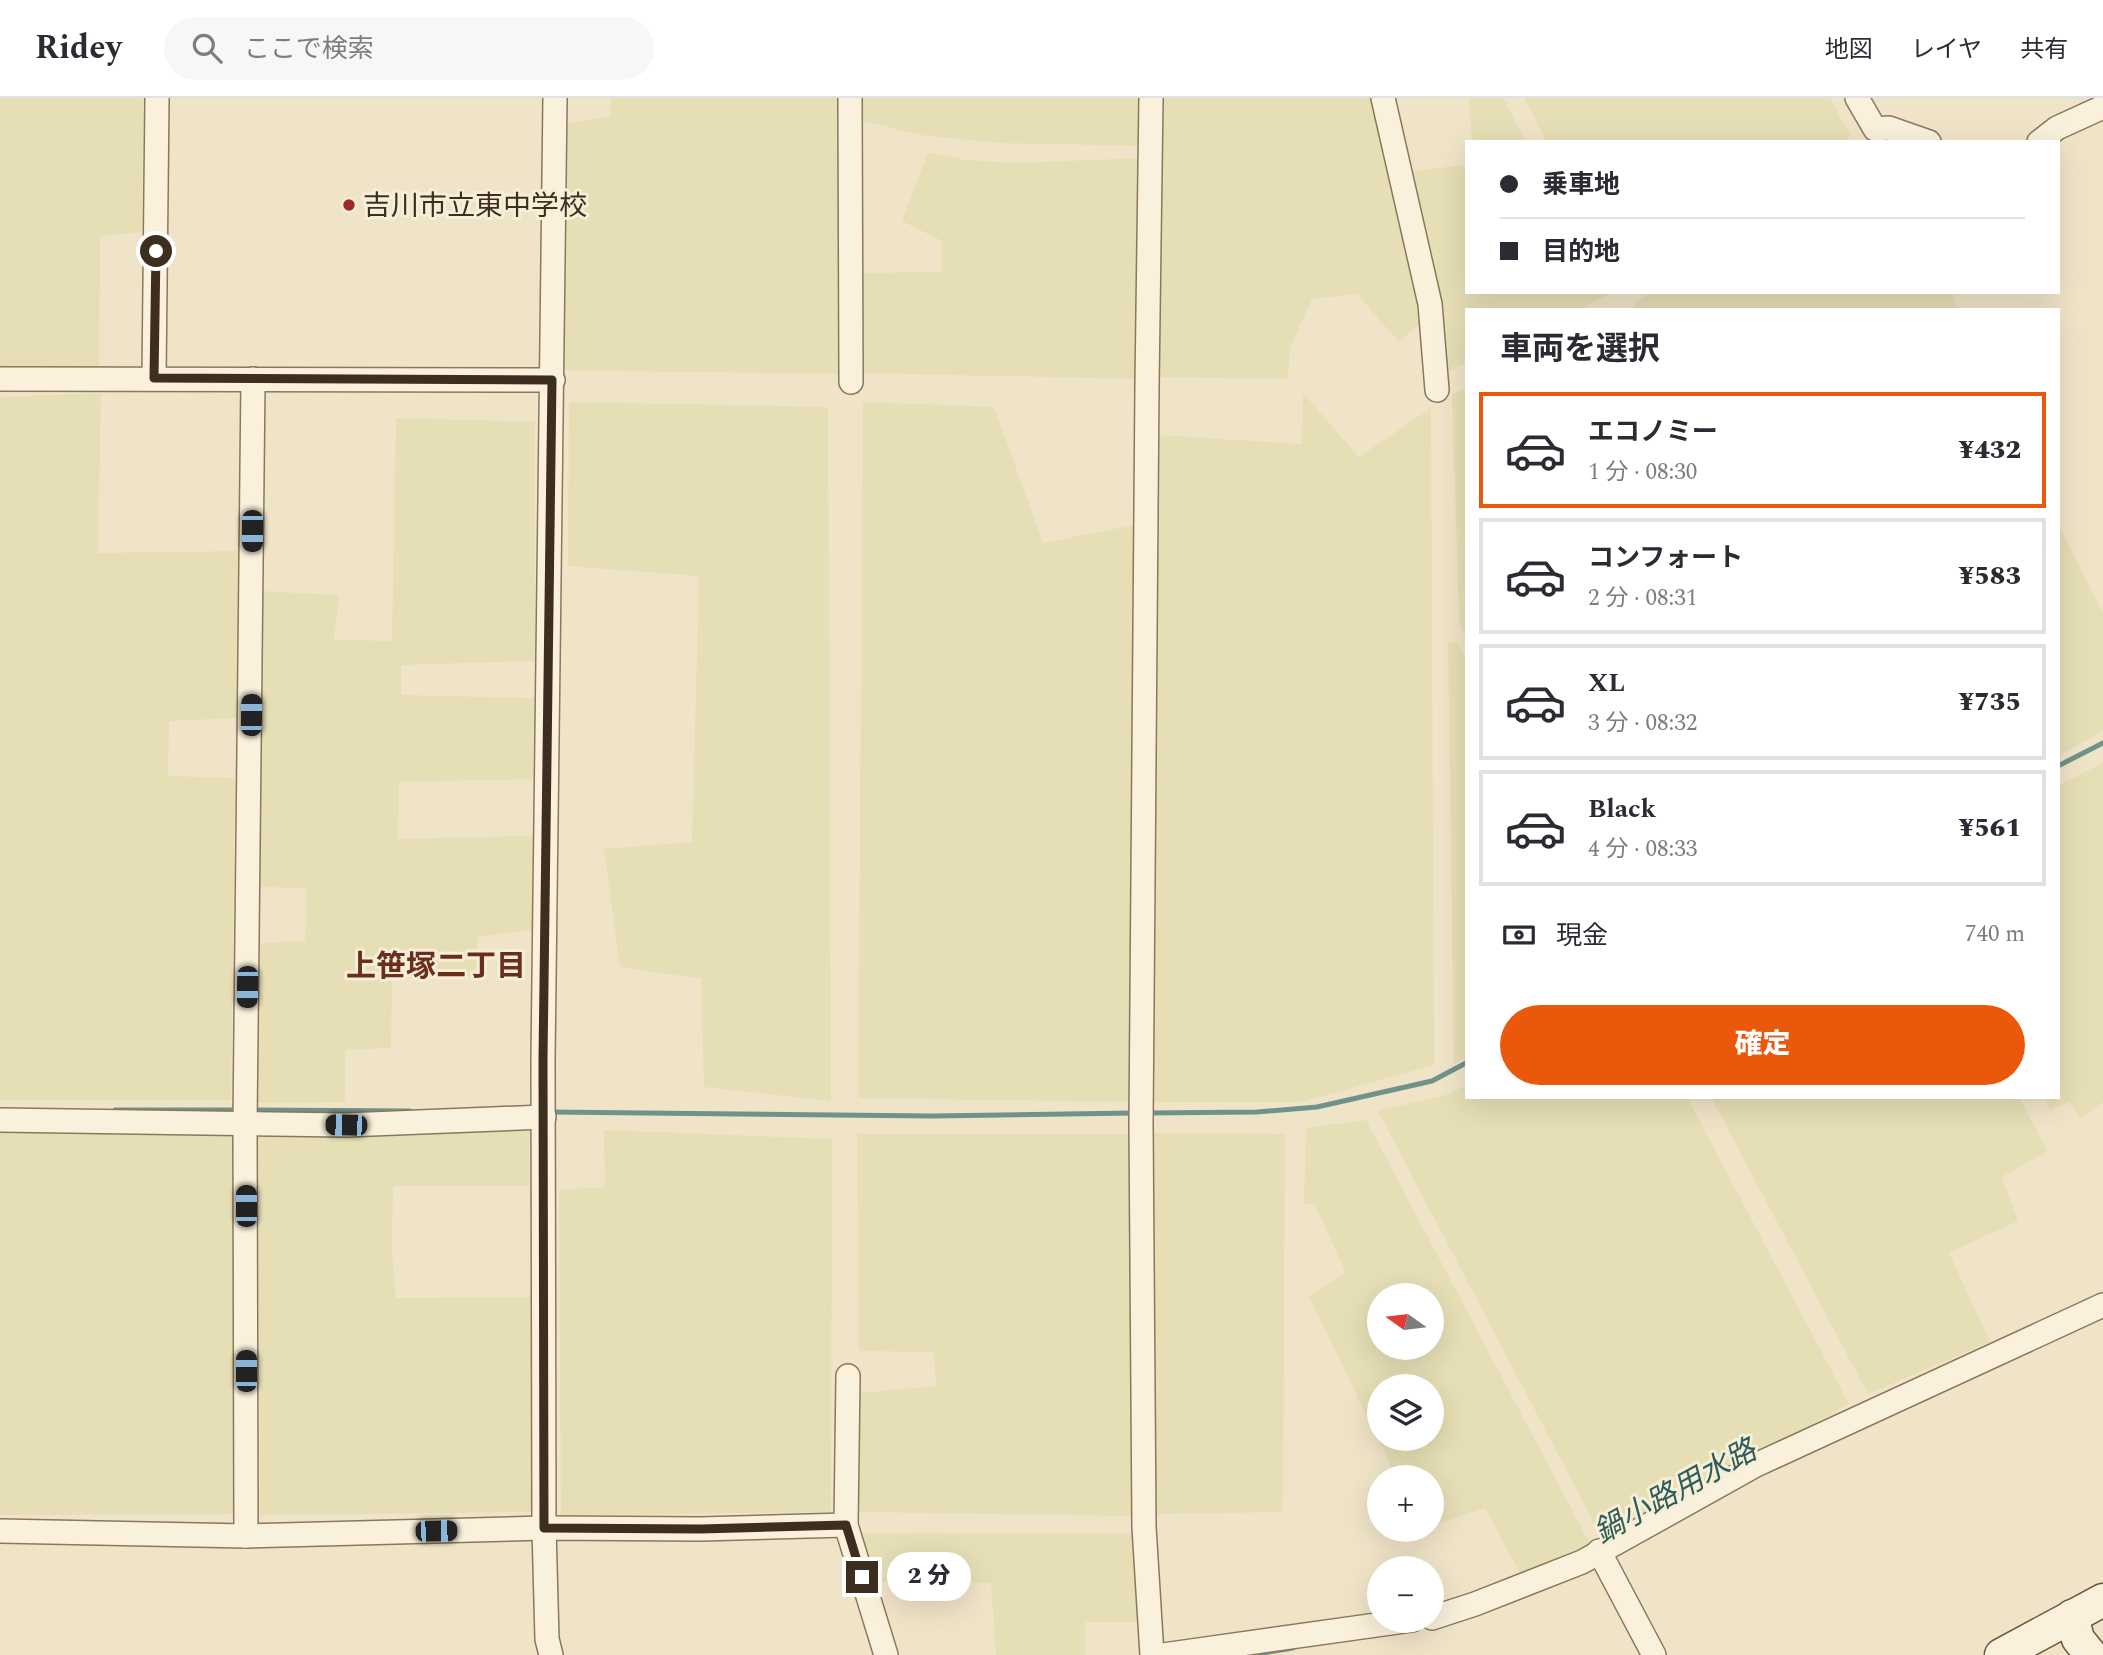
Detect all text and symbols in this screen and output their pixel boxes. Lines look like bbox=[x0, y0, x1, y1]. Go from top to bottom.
search box bbox=[164, 17, 654, 80]
text: Ridey bbox=[35, 23, 122, 73]
icon: search bbox=[188, 29, 226, 67]
text: ここで検索 bbox=[244, 29, 374, 69]
text: 地図 bbox=[1825, 32, 1873, 68]
text: レイヤ bbox=[1911, 32, 1982, 68]
text: 共有 bbox=[2020, 32, 2068, 68]
text: 乗車地 bbox=[1542, 165, 1620, 205]
place label: 吉川市立東中学校 bbox=[363, 185, 587, 228]
marker: 吉川市立東中学校 bbox=[341, 197, 357, 213]
text: 目的地 bbox=[1542, 232, 1620, 272]
route start bbox=[140, 235, 172, 267]
text: 車両を選択 bbox=[1500, 325, 1660, 374]
text: エコノミー bbox=[1588, 412, 1718, 452]
icon: car bbox=[1504, 419, 1567, 482]
text: ¥432 bbox=[1959, 430, 2021, 470]
text: 1 分 · 08:30 bbox=[1588, 455, 1697, 490]
car bbox=[242, 510, 263, 552]
text: コンフォート bbox=[1588, 538, 1743, 578]
icon: car bbox=[1504, 545, 1567, 608]
text: ¥583 bbox=[1959, 556, 2021, 596]
text: 2 分 · 08:31 bbox=[1588, 581, 1697, 616]
text: XL bbox=[1588, 663, 1625, 703]
icon: car bbox=[1504, 671, 1567, 734]
text: ¥735 bbox=[1959, 682, 2021, 722]
car bbox=[241, 694, 262, 736]
text: 3 分 · 08:32 bbox=[1588, 706, 1697, 741]
text: Black bbox=[1588, 789, 1656, 829]
icon: car bbox=[1504, 797, 1567, 860]
text: ¥561 bbox=[1959, 808, 2021, 848]
text: 4 分 · 08:33 bbox=[1588, 832, 1697, 867]
icon: cash bbox=[1500, 916, 1538, 954]
text: 現金 bbox=[1556, 916, 1608, 956]
text: 740 m bbox=[1965, 917, 2025, 952]
district label: 上笹塚二丁目 bbox=[346, 944, 526, 990]
car bbox=[237, 966, 258, 1008]
button: 確定 bbox=[1500, 1005, 2025, 1085]
car bbox=[325, 1114, 368, 1136]
car bbox=[236, 1185, 257, 1227]
north arrow bbox=[1367, 1283, 1444, 1360]
map controls bbox=[1367, 1283, 1444, 1633]
car bbox=[236, 1350, 257, 1392]
button: layers bbox=[1367, 1374, 1444, 1451]
water label: 鍋小路用水路 bbox=[1586, 1427, 1768, 1556]
button: + bbox=[1367, 1465, 1444, 1542]
car bbox=[415, 1520, 458, 1542]
callout: 2 分 bbox=[886, 1552, 970, 1602]
button: − bbox=[1367, 1556, 1444, 1633]
text: 2 分 bbox=[908, 1559, 950, 1594]
route end bbox=[846, 1561, 878, 1593]

